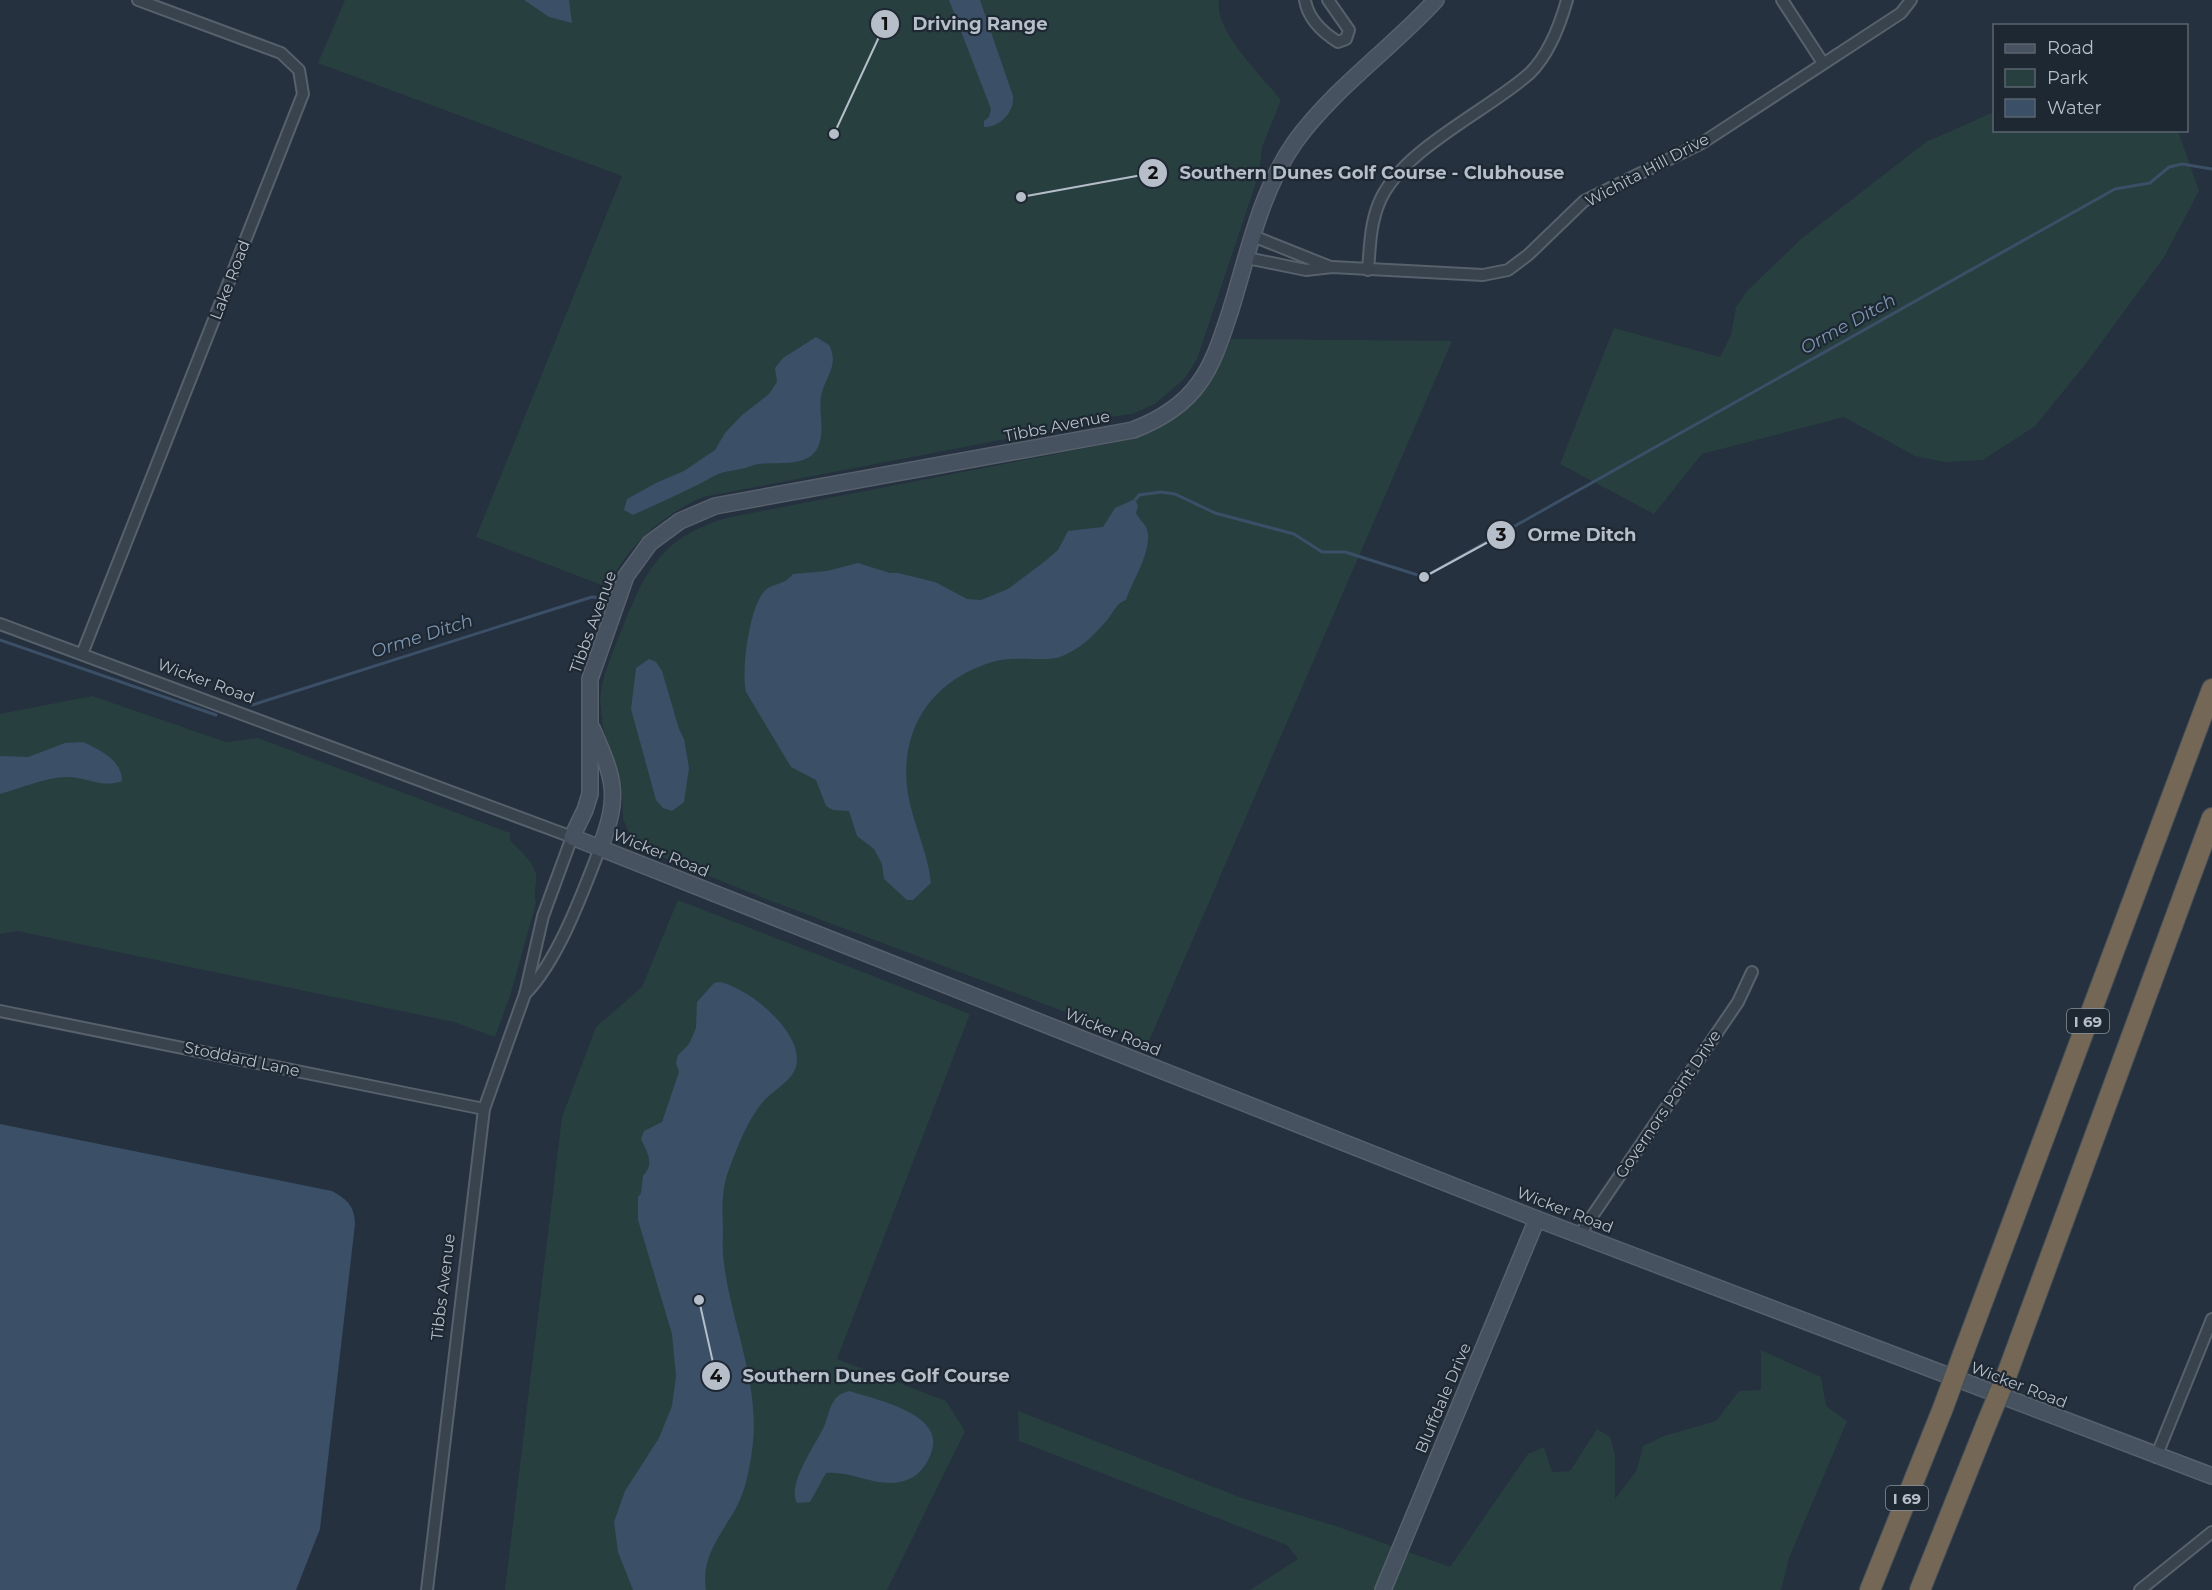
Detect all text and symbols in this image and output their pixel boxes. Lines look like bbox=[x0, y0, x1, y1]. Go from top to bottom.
callout: Driving Range bbox=[870, 6, 1060, 42]
text: 1 bbox=[881, 13, 889, 35]
text: Driving Range bbox=[912, 13, 1048, 35]
legend bbox=[1993, 24, 2188, 132]
text: Road bbox=[2047, 37, 2094, 59]
text: Park bbox=[2047, 67, 2088, 89]
text: Water bbox=[2047, 97, 2102, 119]
street label: Wichita Hill Drive bbox=[1582, 129, 1712, 211]
callout: Southern Dunes Golf Course - Clubhouse bbox=[1138, 155, 1577, 191]
text: 2 bbox=[1148, 162, 1159, 184]
text: Southern Dunes Golf Course - Clubhouse bbox=[1180, 162, 1564, 184]
street label: Lake Road bbox=[206, 237, 254, 323]
water label: Orme Ditch bbox=[1796, 289, 1900, 359]
street label: Tibbs Avenue bbox=[1002, 406, 1112, 446]
callout: Orme Ditch bbox=[1486, 517, 1649, 553]
text: 3 bbox=[1495, 524, 1507, 546]
text: Orme Ditch bbox=[1527, 524, 1637, 546]
street label: Tibbs Avenue bbox=[566, 568, 620, 676]
water label: Orme Ditch bbox=[368, 609, 476, 663]
street label: Wicker Road bbox=[155, 655, 257, 707]
street label: Wicker Road bbox=[610, 825, 712, 881]
street label: Wicker Road bbox=[1062, 1004, 1164, 1060]
road number: I 69 bbox=[2067, 1009, 2109, 1033]
street label: Governors Point Drive bbox=[1611, 1026, 1725, 1182]
street label: Stoddard Lane bbox=[182, 1037, 302, 1081]
street label: Wicker Road bbox=[1514, 1183, 1616, 1237]
street label: Tibbs Avenue bbox=[427, 1232, 459, 1342]
street label: Bluffdale Drive bbox=[1411, 1340, 1475, 1456]
callout: Southern Dunes Golf Course bbox=[701, 1358, 1022, 1394]
street label: Wicker Road bbox=[1968, 1358, 2070, 1412]
text: 4 bbox=[710, 1365, 723, 1387]
text: Southern Dunes Golf Course bbox=[743, 1365, 1010, 1387]
road number: I 69 bbox=[1886, 1486, 1928, 1510]

